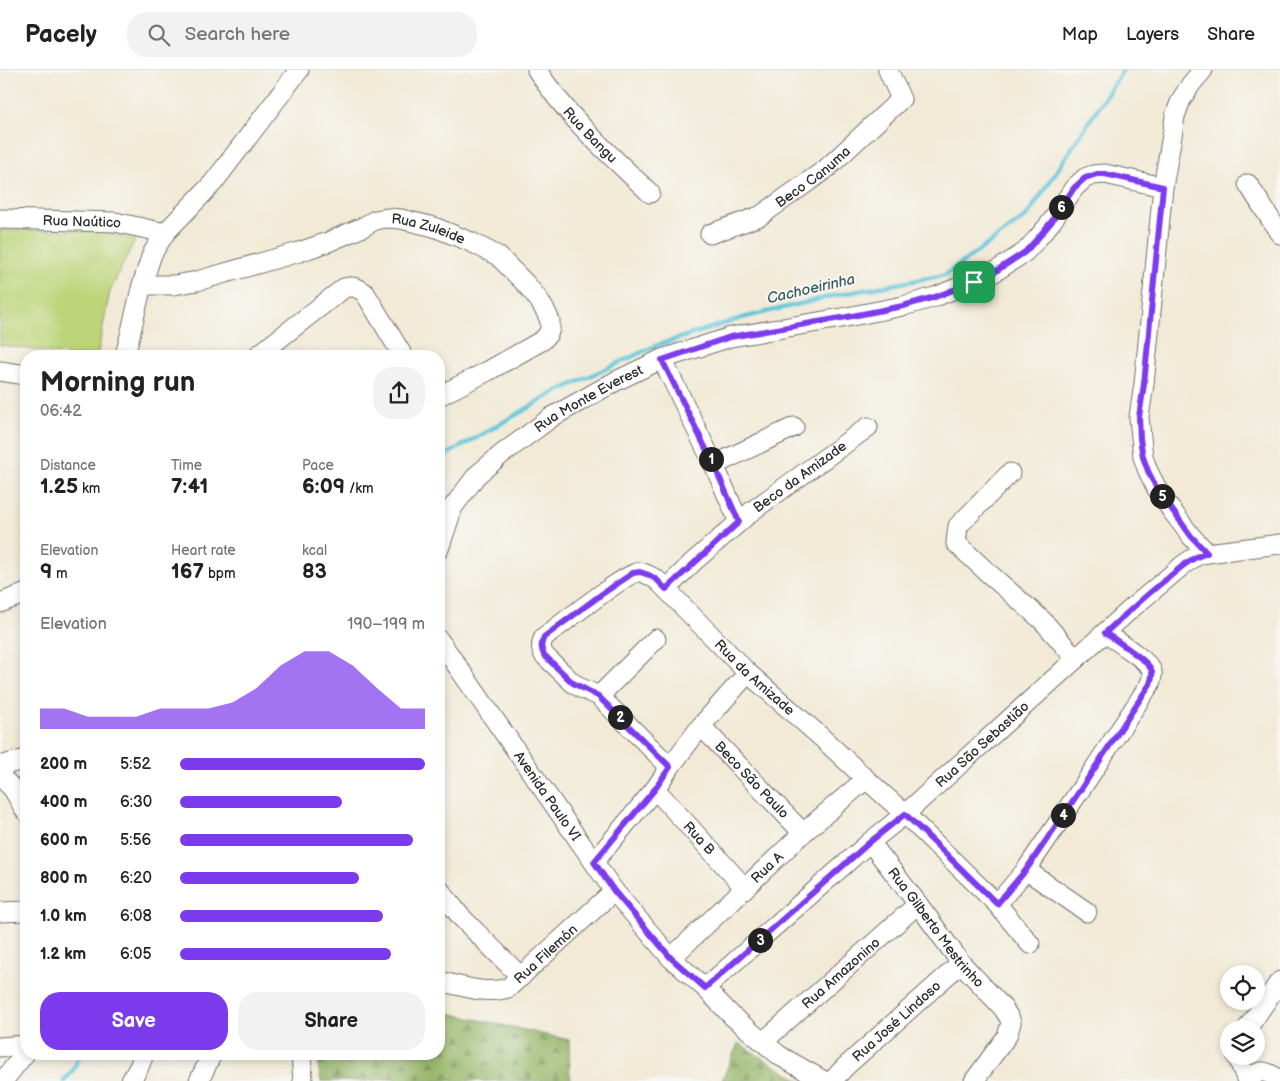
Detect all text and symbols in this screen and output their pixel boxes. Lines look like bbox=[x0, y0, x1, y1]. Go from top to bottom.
search box bbox=[127, 12, 477, 57]
text: Pacely bbox=[25, 20, 97, 49]
icon: search bbox=[145, 21, 173, 49]
text: Search here bbox=[185, 23, 290, 46]
text: Map bbox=[1062, 24, 1098, 45]
text: Layers bbox=[1126, 24, 1179, 45]
text: Share bbox=[1207, 24, 1255, 45]
street label: Rua Bangu bbox=[560, 103, 621, 166]
street label: Beco Canuma bbox=[772, 142, 854, 211]
pin: 6 bbox=[1048, 194, 1074, 220]
text: 6 bbox=[1057, 199, 1066, 216]
street label: Rua Zuleide bbox=[391, 210, 468, 247]
street label: Rua Naútico bbox=[42, 212, 123, 232]
pin bbox=[953, 261, 995, 303]
icon: arrive bbox=[960, 268, 988, 296]
water label: Cachoeirinha bbox=[765, 270, 857, 308]
street label: Rua Monte Everest bbox=[531, 361, 646, 436]
text: Morning run bbox=[40, 366, 195, 399]
button: share bbox=[373, 367, 425, 419]
text: 06:42 bbox=[40, 402, 82, 421]
street label: Beco da Amizade bbox=[750, 437, 850, 516]
pin: 1 bbox=[698, 446, 724, 472]
text: 1 bbox=[709, 451, 714, 468]
text: Distance bbox=[40, 457, 96, 474]
text: Time bbox=[171, 457, 202, 474]
text: Pace bbox=[302, 457, 334, 474]
text: 1.25 bbox=[40, 474, 78, 499]
text: 7:41 bbox=[171, 474, 208, 499]
text: 6:09 bbox=[302, 474, 345, 499]
text: km bbox=[78, 480, 100, 497]
text: /km bbox=[345, 480, 374, 497]
pin: 5 bbox=[1150, 484, 1174, 508]
text: 5 bbox=[1158, 488, 1167, 505]
text: Elevation bbox=[40, 542, 98, 559]
text: Heart rate bbox=[171, 542, 236, 559]
text: kcal bbox=[302, 542, 327, 559]
text: 9 bbox=[40, 559, 52, 584]
text: 167 bbox=[171, 559, 204, 584]
text: 83 bbox=[302, 559, 327, 584]
text: m bbox=[52, 565, 68, 582]
text: bpm bbox=[204, 565, 236, 582]
text: Elevation bbox=[40, 615, 107, 634]
text: 190–199 m bbox=[347, 615, 425, 634]
street label: Rua da Amizade bbox=[711, 636, 798, 719]
street label: Rua São Sebastião bbox=[932, 697, 1032, 791]
pin: 2 bbox=[608, 704, 632, 730]
text: 2 bbox=[616, 709, 625, 726]
street label: Beco São Paulo bbox=[711, 737, 793, 822]
street label: Avenida Paulo VI bbox=[511, 748, 585, 844]
text: 200 m bbox=[40, 755, 87, 774]
text: 5:52 bbox=[120, 755, 151, 774]
text: 400 m bbox=[40, 793, 87, 812]
text: 6:30 bbox=[120, 793, 152, 812]
pin: 4 bbox=[1050, 802, 1076, 828]
text: 4 bbox=[1059, 807, 1068, 824]
street label: Rua B bbox=[680, 818, 719, 858]
text: 600 m bbox=[40, 831, 88, 850]
text: 5:56 bbox=[120, 831, 151, 850]
street label: Rua A bbox=[747, 848, 787, 886]
street label: Rua Gilberto Mestrinho bbox=[884, 864, 988, 991]
text: 800 m bbox=[40, 869, 88, 888]
text: 6:20 bbox=[120, 869, 152, 888]
text: 1.0 km bbox=[40, 907, 87, 926]
text: 6:08 bbox=[120, 907, 152, 926]
street label: Rua Filemón bbox=[510, 920, 581, 987]
pin: 3 bbox=[748, 928, 772, 952]
text: 3 bbox=[756, 932, 765, 949]
street label: Rua Amazonino bbox=[798, 934, 883, 1012]
text: 1.2 km bbox=[40, 945, 86, 964]
text: 6:05 bbox=[120, 945, 152, 964]
map controls bbox=[1220, 965, 1265, 1065]
button: locate bbox=[1220, 965, 1265, 1010]
street label: Rua José Lindoso bbox=[849, 977, 944, 1065]
button: Save bbox=[40, 992, 228, 1050]
button: Share bbox=[238, 992, 425, 1050]
button: layers bbox=[1220, 1020, 1265, 1065]

